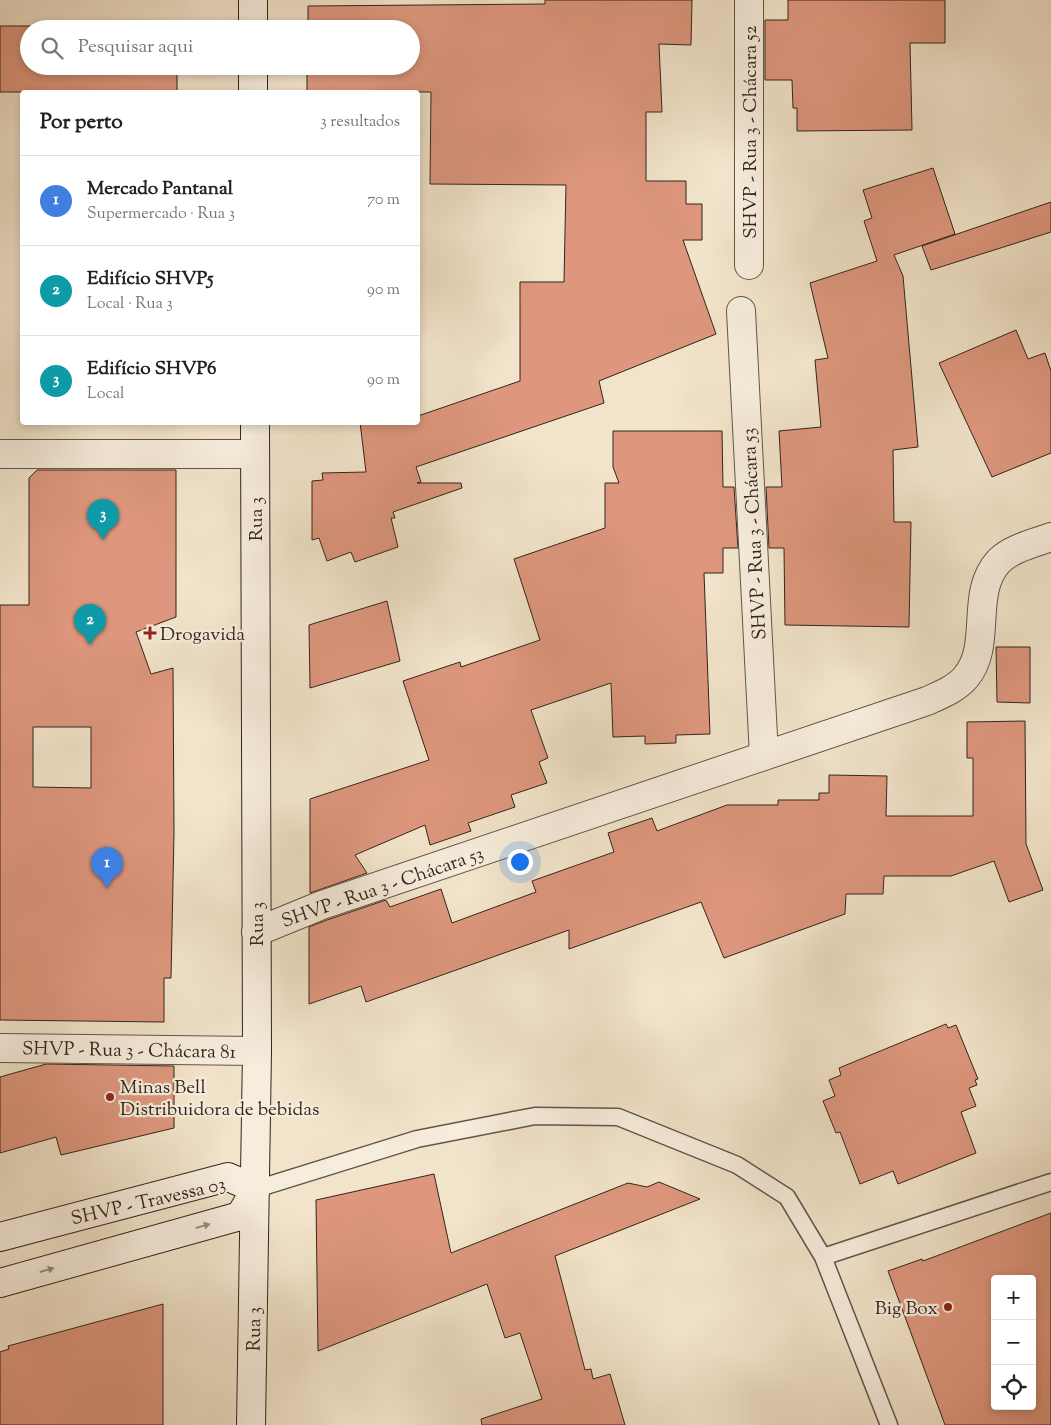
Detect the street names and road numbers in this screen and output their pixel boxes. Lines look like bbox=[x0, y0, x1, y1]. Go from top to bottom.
street label: SHVP - Rua 3 - Chácara 52 bbox=[738, 25, 765, 239]
street label: SHVP - Rua 3 - Chácara 53 bbox=[736, 427, 775, 641]
street label: Rua 3 bbox=[244, 497, 271, 541]
street label: SHVP - Rua 3 - Chácara 53 bbox=[278, 841, 488, 936]
street label: Rua 3 bbox=[245, 902, 272, 946]
street label: SHVP - Rua 3 - Chácara 81 bbox=[22, 1036, 237, 1067]
street label: SHVP - Travessa 03 bbox=[69, 1172, 229, 1233]
street label: Rua 3 bbox=[242, 1307, 269, 1352]

